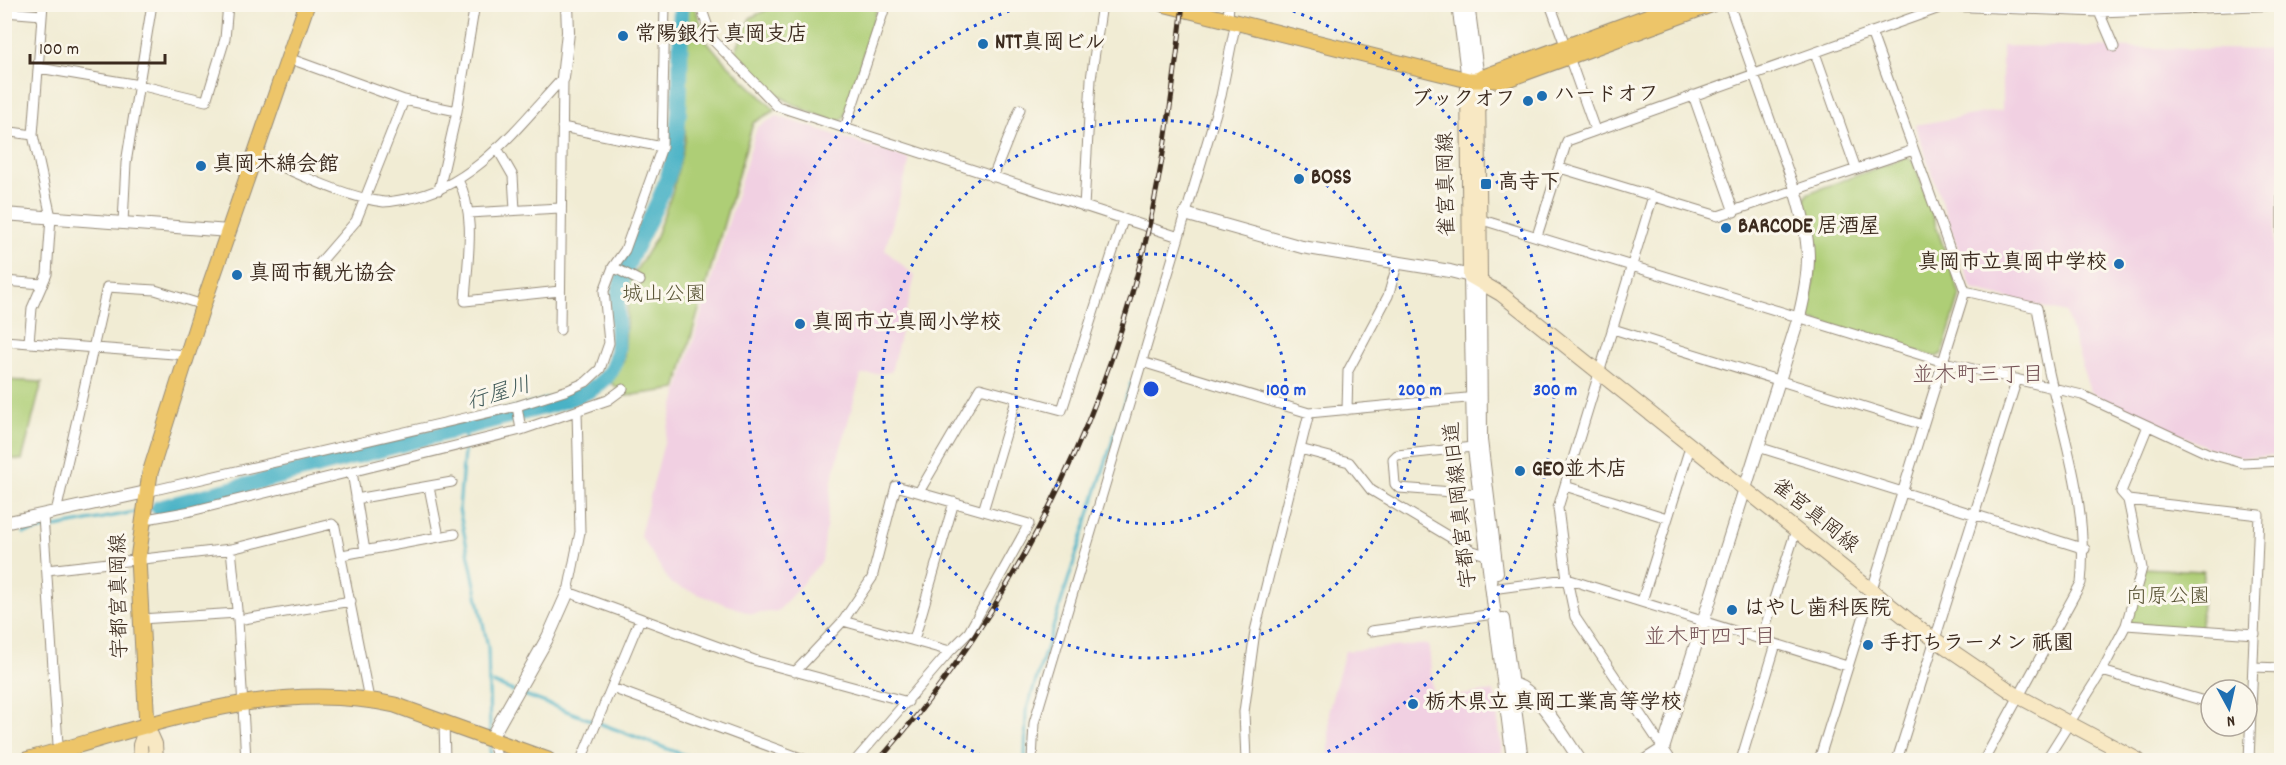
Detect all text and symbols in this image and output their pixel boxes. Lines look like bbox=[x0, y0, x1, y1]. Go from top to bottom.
place label: 常陽銀行 真岡支店 bbox=[635, 21, 808, 51]
scale bar bbox=[30, 27, 165, 65]
marker: 常陽銀行 真岡支店 bbox=[616, 29, 630, 43]
place label: NTT真岡ビル bbox=[995, 29, 1106, 59]
marker: NTT真岡ビル bbox=[976, 37, 990, 51]
text: 100 m bbox=[39, 38, 79, 63]
place label: ハードオフ bbox=[1554, 81, 1659, 111]
place label: ブックオフ bbox=[1411, 86, 1516, 116]
marker: ハードオフ bbox=[1535, 89, 1549, 103]
marker: ブックオフ bbox=[1521, 94, 1535, 108]
street label: 雀宮真岡線 bbox=[1432, 131, 1464, 237]
place label: 真岡木綿会館 bbox=[213, 151, 339, 181]
marker: 真岡木綿会館 bbox=[194, 159, 208, 173]
place label: BOSS bbox=[1311, 164, 1352, 194]
place label: 高寺下 bbox=[1498, 169, 1561, 199]
marker: BOSS bbox=[1292, 172, 1306, 186]
marker: 高寺下 bbox=[1479, 177, 1493, 191]
place label: BARCODE 居酒屋 bbox=[1738, 213, 1880, 243]
marker: BARCODE 居酒屋 bbox=[1719, 221, 1733, 235]
place label: 真岡市立真岡中学校 bbox=[1918, 249, 2107, 279]
marker: 真岡市立真岡中学校 bbox=[2112, 257, 2126, 271]
place label: 真岡市観光協会 bbox=[249, 260, 396, 290]
marker: 真岡市観光協会 bbox=[230, 268, 244, 282]
park label: 城山公園 bbox=[622, 281, 706, 311]
place label: 真岡市立真岡小学校 bbox=[812, 309, 1001, 339]
marker: 真岡市立真岡小学校 bbox=[793, 317, 807, 331]
district label: 並木町三丁目 bbox=[1912, 361, 2044, 392]
water label: 行屋川 bbox=[463, 371, 535, 419]
centre of rings bbox=[1141, 379, 1161, 399]
text: 100 m bbox=[1266, 379, 1306, 404]
text: 200 m bbox=[1398, 379, 1442, 404]
text: 300 m bbox=[1533, 379, 1577, 404]
street label: 宇都宮真岡線旧道 bbox=[1438, 420, 1486, 590]
place label: GEO並木店 bbox=[1532, 456, 1627, 486]
marker: GEO並木店 bbox=[1513, 464, 1527, 478]
street label: 雀宮真岡線 bbox=[1764, 472, 1864, 562]
street label: 宇都宮真岡線 bbox=[105, 533, 137, 659]
park label: 向原公園 bbox=[2126, 583, 2210, 613]
place label: はやし歯科医院 bbox=[1744, 595, 1891, 625]
marker: はやし歯科医院 bbox=[1725, 603, 1739, 617]
district label: 並木町四丁目 bbox=[1644, 623, 1776, 654]
place label: 手打ちラーメン 祇園 bbox=[1880, 630, 2074, 660]
marker: 手打ちラーメン 祇園 bbox=[1861, 638, 1875, 652]
north arrow bbox=[2199, 678, 2259, 738]
place label: 栃木県立 真岡工業高等学校 bbox=[1425, 689, 1682, 719]
marker: 栃木県立 真岡工業高等学校 bbox=[1406, 697, 1420, 711]
text: N bbox=[2225, 708, 2236, 732]

